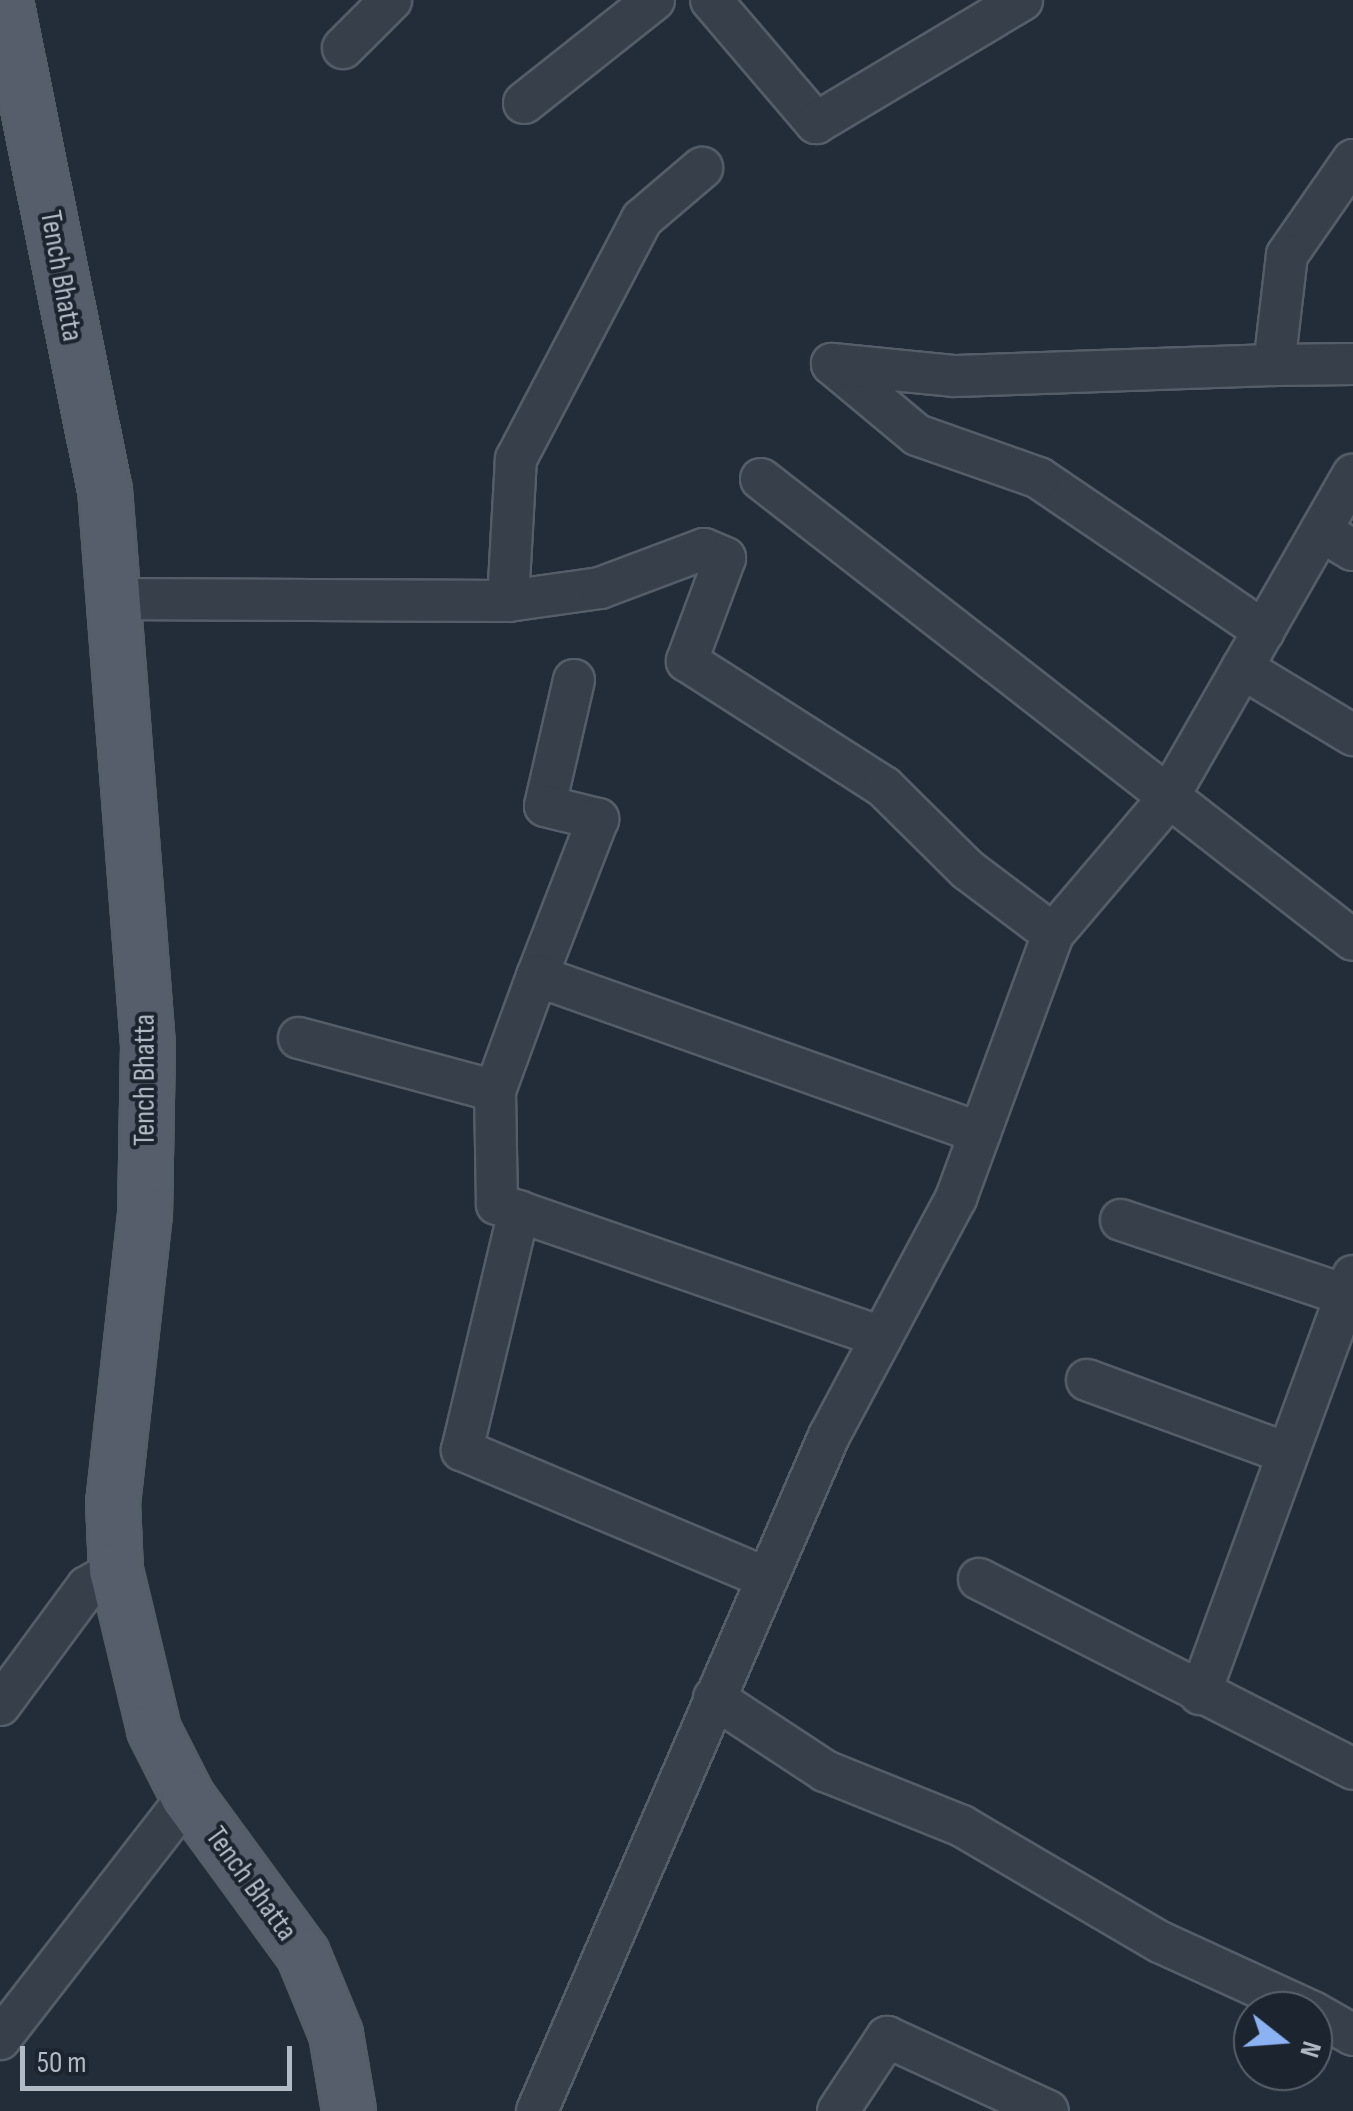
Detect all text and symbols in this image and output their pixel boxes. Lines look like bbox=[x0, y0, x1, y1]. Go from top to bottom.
street label: Tench Bhatta bbox=[32, 208, 90, 344]
street label: Tench Bhatta bbox=[127, 1014, 163, 1146]
street label: Tench Bhatta bbox=[198, 1820, 304, 1948]
north arrow bbox=[1233, 1991, 1333, 2091]
scale bar bbox=[25, 2026, 298, 2088]
text: N bbox=[1292, 2037, 1328, 2061]
text: 50 m bbox=[37, 2045, 86, 2081]

